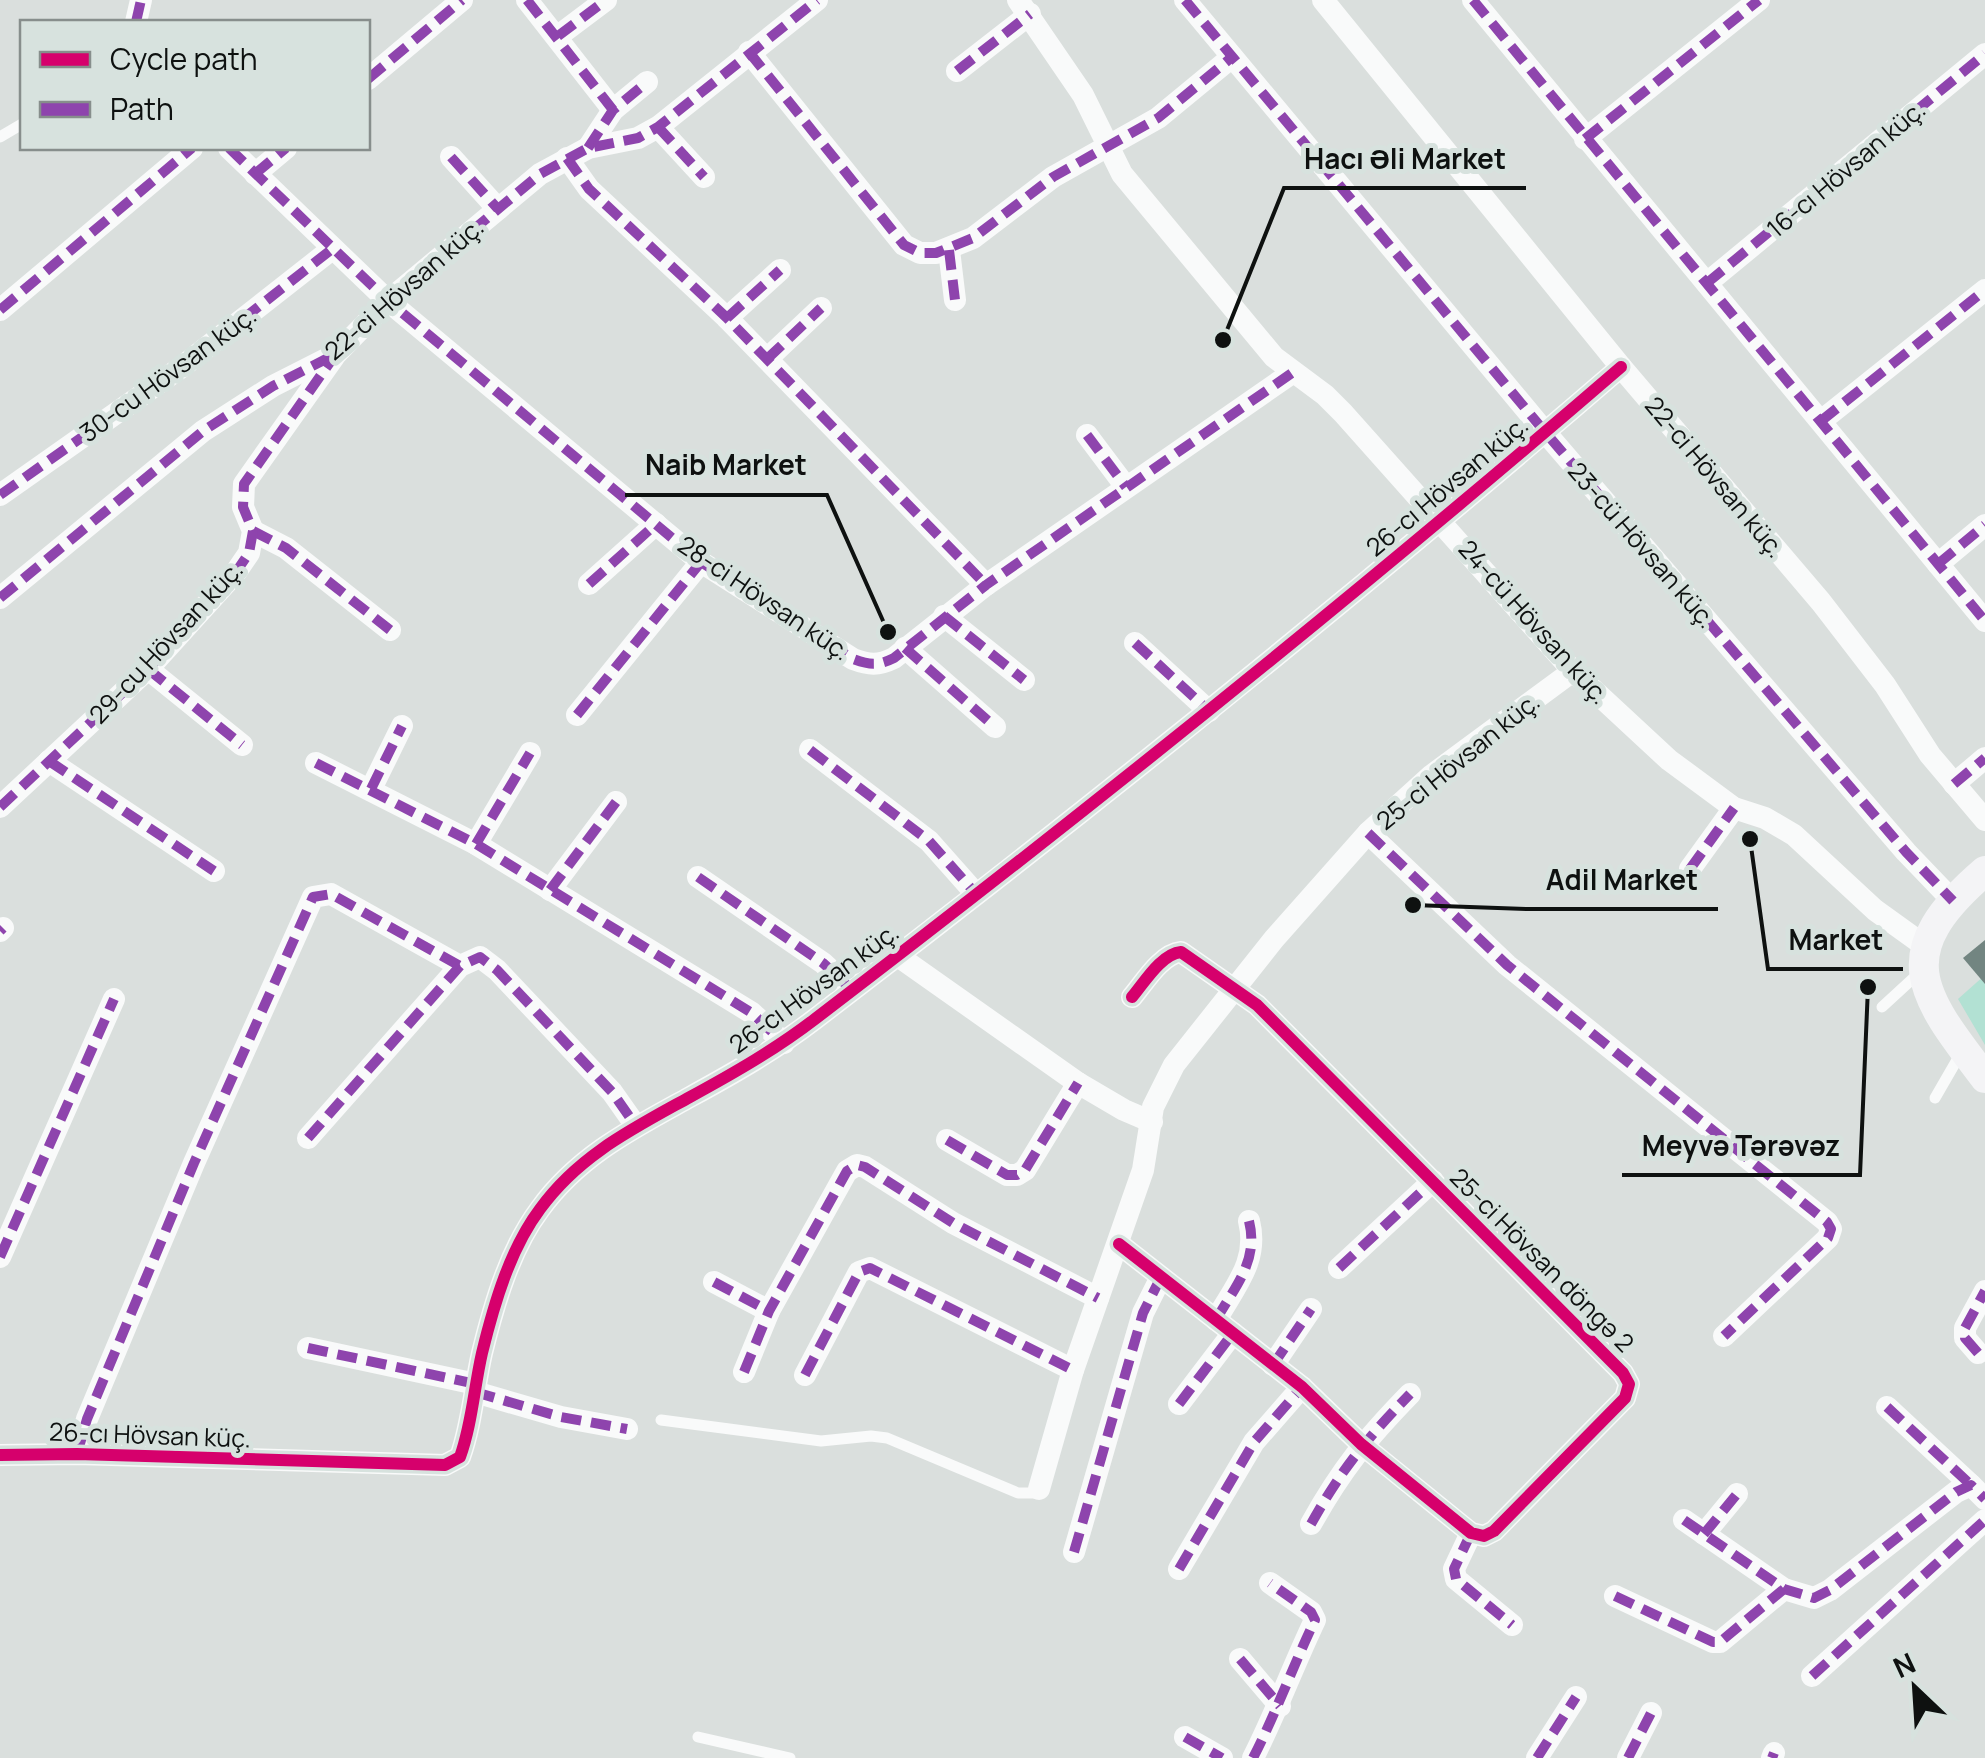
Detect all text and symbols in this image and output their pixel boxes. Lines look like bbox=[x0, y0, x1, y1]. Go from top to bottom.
legend bbox=[20, 20, 370, 150]
text: Cycle path bbox=[110, 38, 258, 79]
text: Path bbox=[110, 88, 174, 129]
street label: 16-cı Hövsan küç. bbox=[1759, 92, 1933, 245]
callout: Hacı Əli Market bbox=[1284, 130, 1526, 188]
text: Hacı Əli Market bbox=[1304, 139, 1506, 177]
street label: 22-ci Hövsan küç. bbox=[316, 210, 491, 368]
street label: 30-cu Hövsan küç. bbox=[72, 298, 263, 450]
street label: 22-ci Hövsan küç. bbox=[1637, 389, 1793, 565]
street label: 26-cı Hövsan küç. bbox=[1358, 407, 1535, 564]
callout: Naib Market bbox=[625, 437, 827, 495]
text: Naib Market bbox=[645, 445, 807, 483]
street label: 23-cü Hövsan küç. bbox=[1560, 454, 1724, 635]
street label: 28-ci Hövsan küç. bbox=[671, 527, 857, 668]
street label: 24-cü Hövsan küç. bbox=[1451, 532, 1618, 711]
street label: 29-cu Hövsan küç. bbox=[81, 552, 251, 731]
street label: 25-ci Hövsan küç. bbox=[1369, 684, 1547, 837]
callout: Adil Market bbox=[1526, 851, 1718, 909]
text: Adil Market bbox=[1546, 860, 1698, 898]
callout: Market bbox=[1768, 911, 1903, 969]
street label: 26-cı Hövsan küç. bbox=[722, 914, 906, 1061]
text: Market bbox=[1788, 920, 1884, 958]
callout: Meyvə Tərəvəz bbox=[1622, 1117, 1860, 1175]
text: Meyvə Tərəvəz bbox=[1642, 1126, 1840, 1164]
street label: 25-ci Hövsan döngə 2 bbox=[1443, 1160, 1642, 1359]
street label: 26-cı Hövsan küç. bbox=[48, 1413, 252, 1456]
north arrow bbox=[1865, 1638, 1965, 1738]
text: N bbox=[1887, 1643, 1921, 1686]

